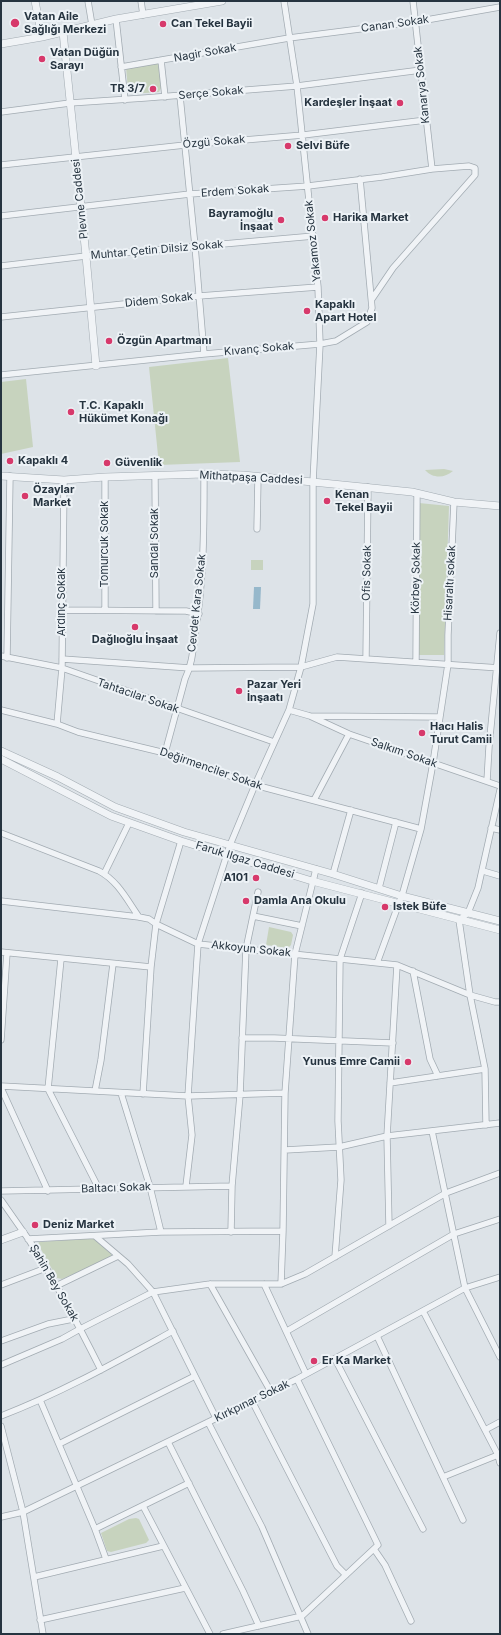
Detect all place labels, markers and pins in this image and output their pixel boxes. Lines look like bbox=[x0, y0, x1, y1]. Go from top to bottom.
place label: Vatan Aile Sağlığı Merkezi bbox=[24, 10, 106, 36]
marker: Vatan Aile Sağlığı Merkezi bbox=[9, 17, 21, 29]
place label: Can Tekel Bayii bbox=[171, 17, 252, 31]
marker: Can Tekel Bayii bbox=[158, 19, 168, 29]
place label: Vatan Düğün Sarayı bbox=[50, 46, 119, 72]
marker: Vatan Düğün Sarayı bbox=[37, 54, 47, 64]
place label: TR 3/7 bbox=[110, 82, 145, 96]
marker: TR 3/7 bbox=[148, 84, 158, 94]
place label: Kardeşler İnşaat bbox=[304, 96, 392, 110]
marker: Kardeşler İnşaat bbox=[395, 98, 405, 108]
place label: Selvi Büfe bbox=[296, 139, 350, 153]
marker: Selvi Büfe bbox=[283, 141, 293, 151]
place label: Bayramoğlu İnşaat bbox=[209, 207, 273, 233]
place label: Harika Market bbox=[333, 211, 409, 225]
marker: Harika Market bbox=[320, 213, 330, 223]
marker: Bayramoğlu İnşaat bbox=[276, 215, 286, 225]
place label: Kapaklı Apart Hotel bbox=[315, 298, 376, 324]
marker: Kapaklı Apart Hotel bbox=[302, 306, 312, 316]
place label: Özgün Apartmanı bbox=[117, 334, 211, 348]
marker: Özgün Apartmanı bbox=[104, 336, 114, 346]
place label: T.C. Kapaklı Hükümet Konağı bbox=[79, 399, 168, 425]
marker: T.C. Kapaklı Hükümet Konağı bbox=[66, 407, 76, 417]
place label: Kapaklı 4 bbox=[18, 454, 68, 468]
marker: Kapaklı 4 bbox=[5, 456, 15, 466]
place label: Güvenlik bbox=[115, 456, 162, 470]
marker: Güvenlik bbox=[102, 458, 112, 468]
place label: Özaylar Market bbox=[33, 483, 74, 509]
place label: Kenan Tekel Bayii bbox=[335, 488, 392, 514]
marker: Özaylar Market bbox=[20, 491, 30, 501]
marker: Kenan Tekel Bayii bbox=[322, 496, 332, 506]
marker: Dağlıoğlu İnşaat bbox=[130, 622, 140, 632]
place label: Dağlıoğlu İnşaat bbox=[92, 633, 178, 647]
place label: Pazar Yeri İnşaatı bbox=[247, 678, 301, 704]
marker: Pazar Yeri İnşaatı bbox=[234, 686, 244, 696]
place label: Hacı Halis Turut Camii bbox=[430, 720, 492, 746]
marker: Hacı Halis Turut Camii bbox=[417, 728, 427, 738]
place label: A101 bbox=[223, 871, 248, 885]
marker: A101 bbox=[251, 873, 261, 883]
place label: Damla Ana Okulu bbox=[254, 894, 346, 908]
marker: Damla Ana Okulu bbox=[241, 896, 251, 906]
place label: Istek Büfe bbox=[393, 900, 447, 914]
marker: Istek Büfe bbox=[380, 902, 390, 912]
place label: Yunus Emre Camii bbox=[302, 1055, 400, 1069]
marker: Yunus Emre Camii bbox=[403, 1057, 413, 1067]
place label: Deniz Market bbox=[43, 1218, 114, 1232]
marker: Deniz Market bbox=[30, 1220, 40, 1230]
place label: Er Ka Market bbox=[322, 1354, 391, 1368]
marker: Er Ka Market bbox=[309, 1356, 319, 1366]

